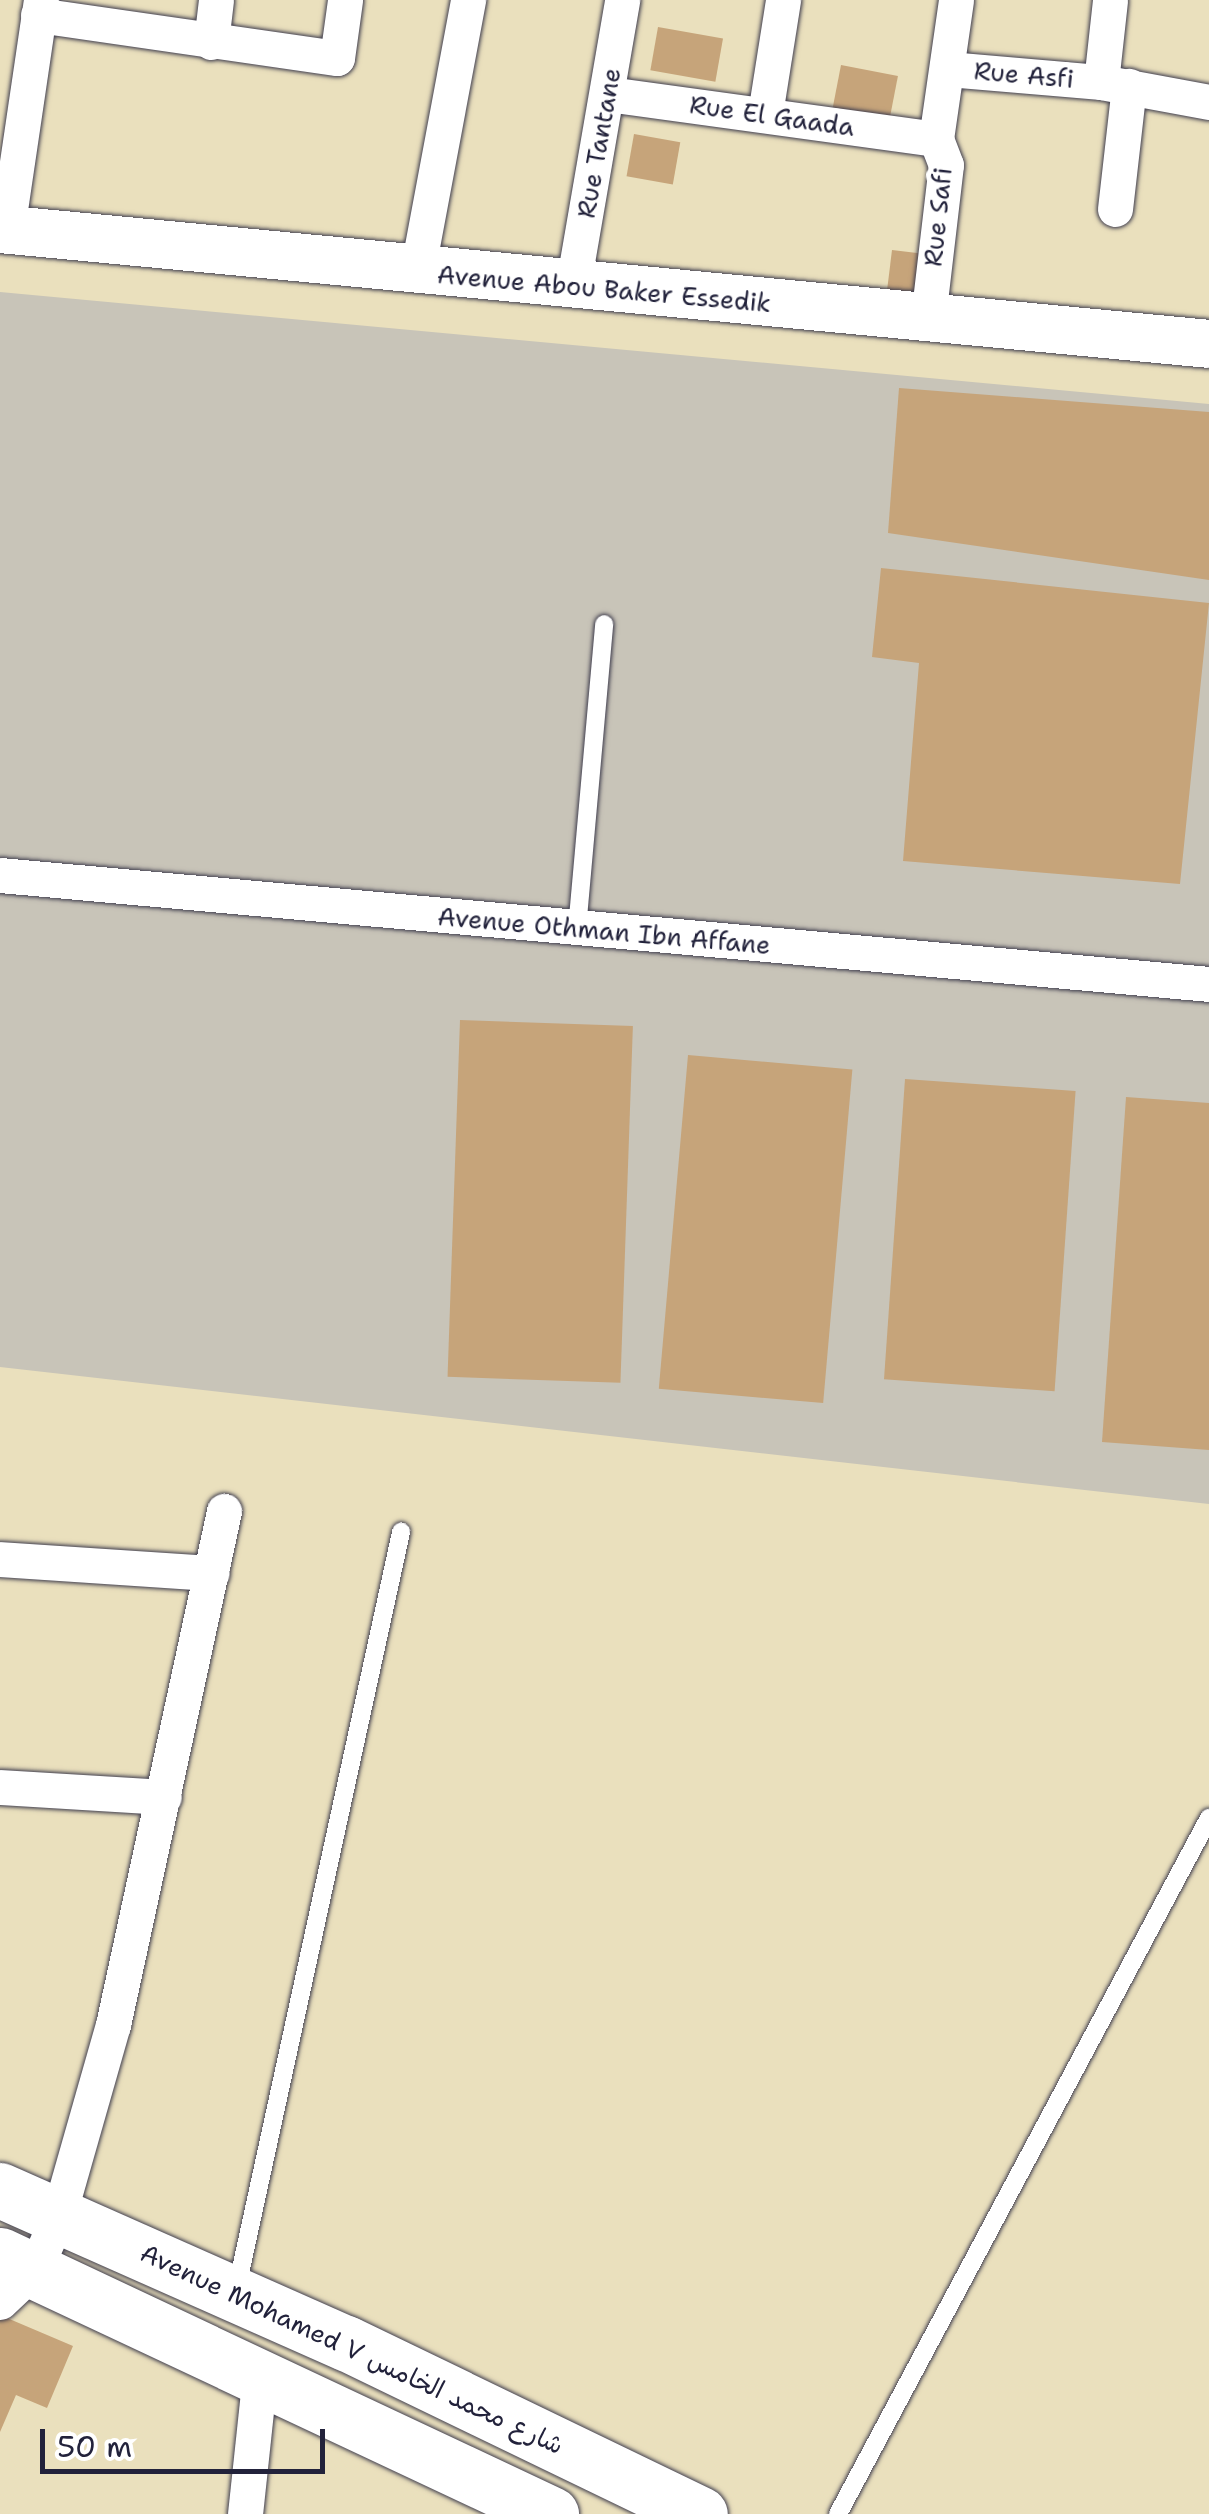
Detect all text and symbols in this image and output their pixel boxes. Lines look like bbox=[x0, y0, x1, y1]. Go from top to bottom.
street label: Rue Asfi bbox=[973, 56, 1075, 94]
street label: Rue Tantane bbox=[571, 66, 627, 220]
street label: Rue El Gaada bbox=[688, 90, 856, 142]
street label: Rue Safi bbox=[918, 166, 958, 268]
street label: Avenue Abou Baker Essedik bbox=[436, 259, 772, 319]
street label: Avenue Othman Ibn Affane bbox=[436, 902, 772, 960]
street label: Avenue Mohamed V شارع محمد الخامس bbox=[136, 2238, 568, 2460]
scale bar bbox=[45, 2409, 330, 2471]
text: 50 m bbox=[57, 2426, 132, 2467]

